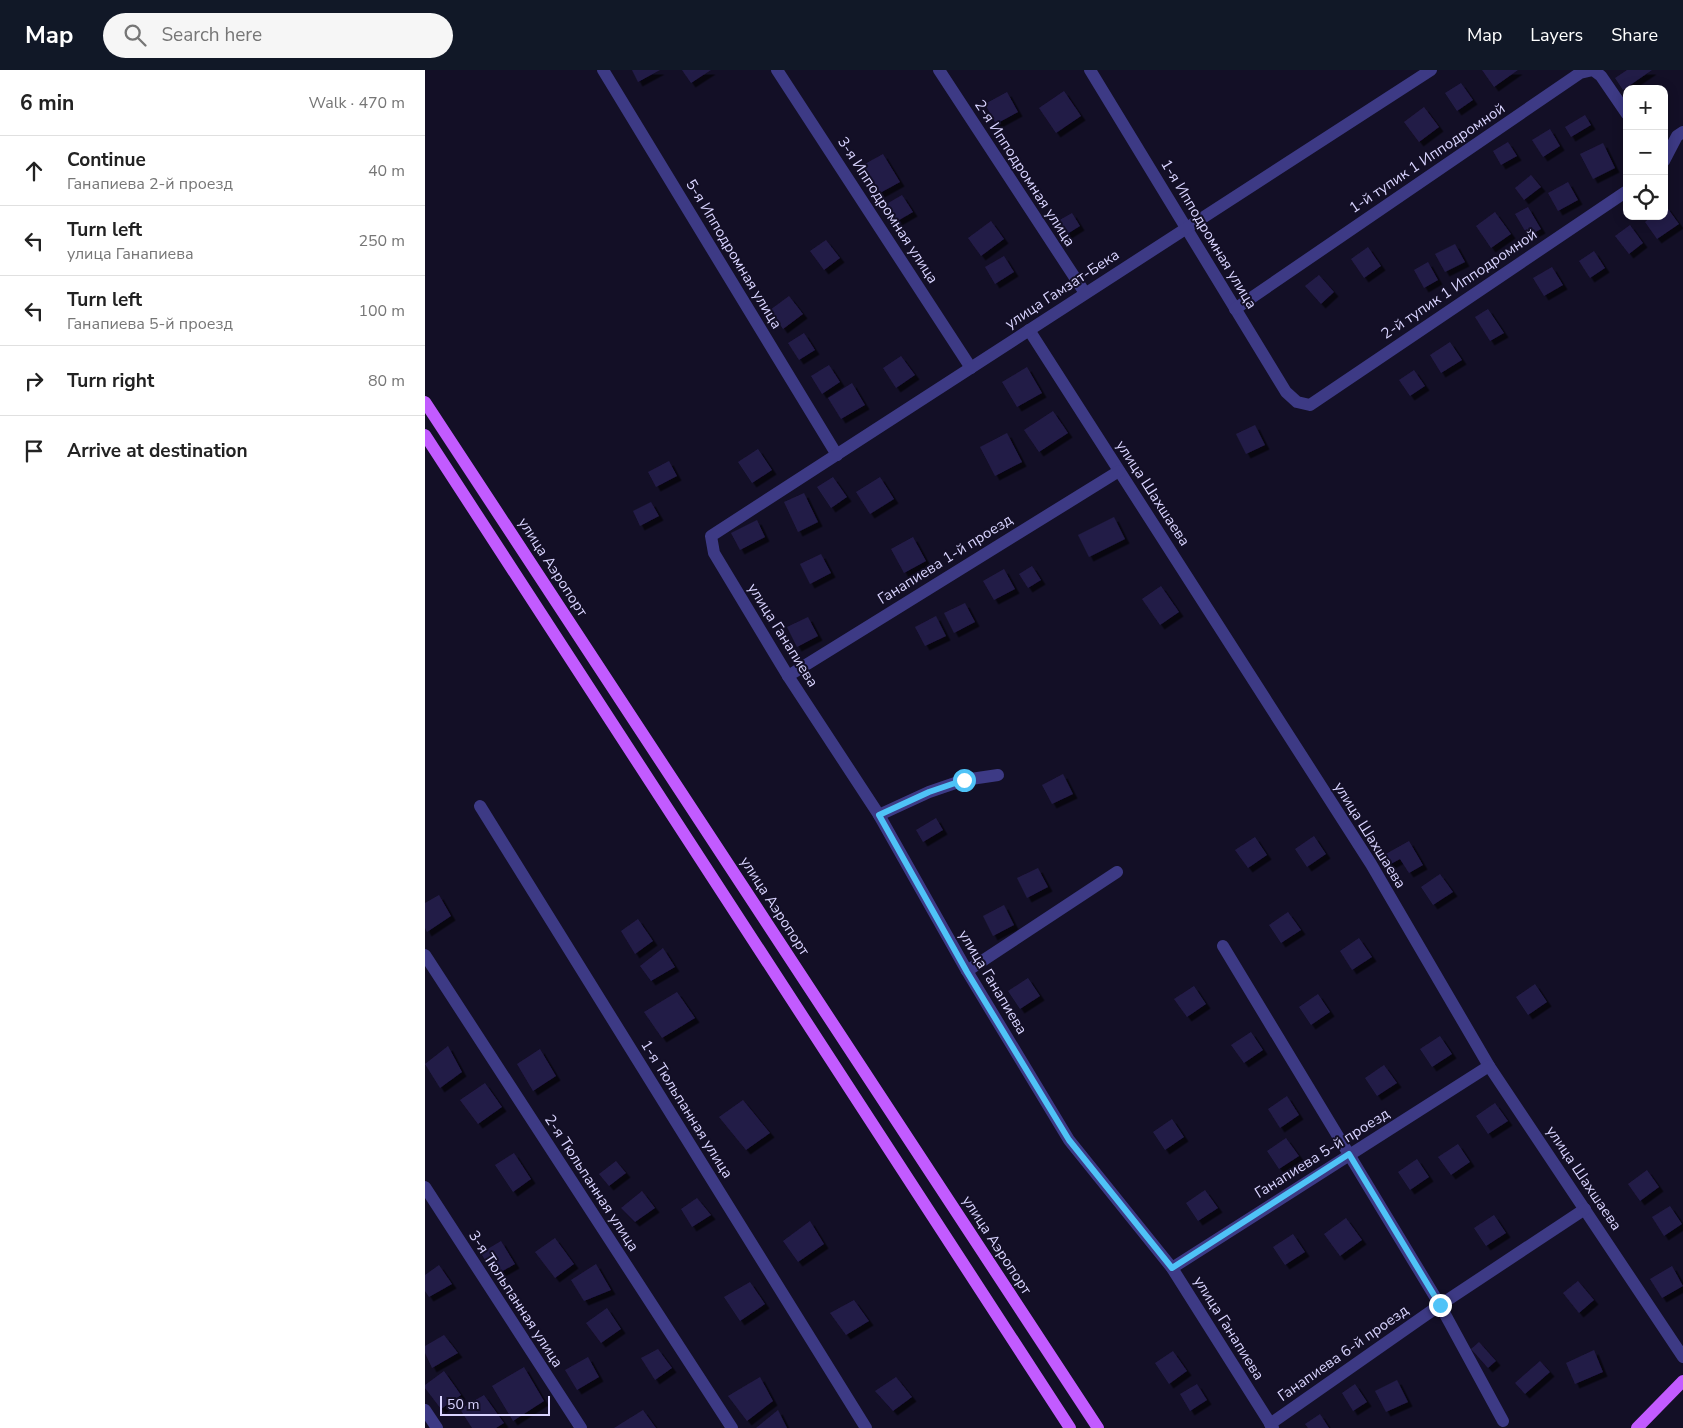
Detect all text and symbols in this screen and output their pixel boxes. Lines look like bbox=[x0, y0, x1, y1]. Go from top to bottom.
search box bbox=[103, 13, 453, 58]
text: Map bbox=[25, 19, 73, 51]
icon: search bbox=[121, 21, 149, 49]
text: Search here bbox=[161, 22, 262, 48]
text: Map bbox=[1467, 23, 1502, 47]
text: Layers bbox=[1530, 23, 1583, 47]
text: Share bbox=[1611, 23, 1658, 47]
map controls bbox=[1623, 85, 1668, 220]
button: + bbox=[1623, 85, 1668, 130]
text: 6 min bbox=[20, 89, 74, 117]
text: Walk · 470 m bbox=[309, 92, 405, 114]
street label: 2-я Ипподромная улица bbox=[970, 96, 1080, 250]
street label: 1-й тупик 1 Ипподромной bbox=[1345, 98, 1509, 218]
button: − bbox=[1623, 130, 1668, 175]
street label: 3-я Ипподромная улица bbox=[833, 133, 943, 287]
text: Continue bbox=[67, 147, 146, 173]
street label: 1-я Ипподромная улица bbox=[1156, 155, 1262, 313]
icon: ahead bbox=[20, 157, 48, 185]
text: 40 m bbox=[368, 160, 405, 182]
text: Ганапиева 2-й проезд bbox=[67, 173, 233, 195]
street label: 5-я Ипподромная улица bbox=[681, 175, 787, 333]
button: locate bbox=[1623, 175, 1668, 220]
text: Turn left bbox=[67, 217, 142, 243]
street label: 2-й тупик 1 Ипподромной bbox=[1377, 224, 1541, 344]
icon: left bbox=[20, 227, 48, 255]
text: 250 m bbox=[358, 230, 405, 252]
text: улица Ганапиева bbox=[67, 243, 194, 265]
street label: улица Гамзат-Бека bbox=[1001, 245, 1123, 333]
text: Turn left bbox=[67, 287, 142, 313]
icon: left bbox=[20, 297, 48, 325]
text: 100 m bbox=[358, 300, 405, 322]
text: Ганапиева 5-й проезд bbox=[67, 313, 233, 335]
icon: right bbox=[20, 367, 48, 395]
text: Turn right bbox=[67, 368, 154, 394]
text: 80 m bbox=[368, 370, 405, 392]
street label: улица Шахшаева bbox=[1111, 436, 1195, 550]
icon: arrive bbox=[20, 437, 48, 465]
text: Arrive at destination bbox=[67, 438, 248, 464]
street label: Ганапиева 1-й проезд bbox=[874, 509, 1016, 609]
street label: улица Аэропорт bbox=[514, 514, 593, 621]
street label: улица Ганапиева bbox=[743, 579, 823, 691]
route start bbox=[953, 769, 976, 792]
street label: улица Шахшаева bbox=[1329, 778, 1411, 892]
street label: улица Аэропорт bbox=[736, 853, 815, 960]
street label: улица Ганапиева bbox=[954, 926, 1032, 1038]
street label: 1-я Тюльпанная улица bbox=[636, 1036, 738, 1182]
street label: Ганапиева 5-й проезд bbox=[1251, 1103, 1393, 1203]
street label: 2-я Тюльпанная улица bbox=[540, 1111, 644, 1255]
street label: улица Шахшаева bbox=[1542, 1122, 1626, 1234]
street label: улица Аэропорт bbox=[958, 1192, 1037, 1299]
street label: 3-я Тюльпанная улица bbox=[464, 1227, 568, 1371]
street label: улица Ганапиева bbox=[1189, 1272, 1269, 1384]
route end bbox=[1429, 1294, 1452, 1317]
street label: Ганапиева 6-й проезд bbox=[1274, 1300, 1413, 1406]
scale bar bbox=[440, 1393, 550, 1416]
text: 50 m bbox=[447, 1395, 479, 1414]

